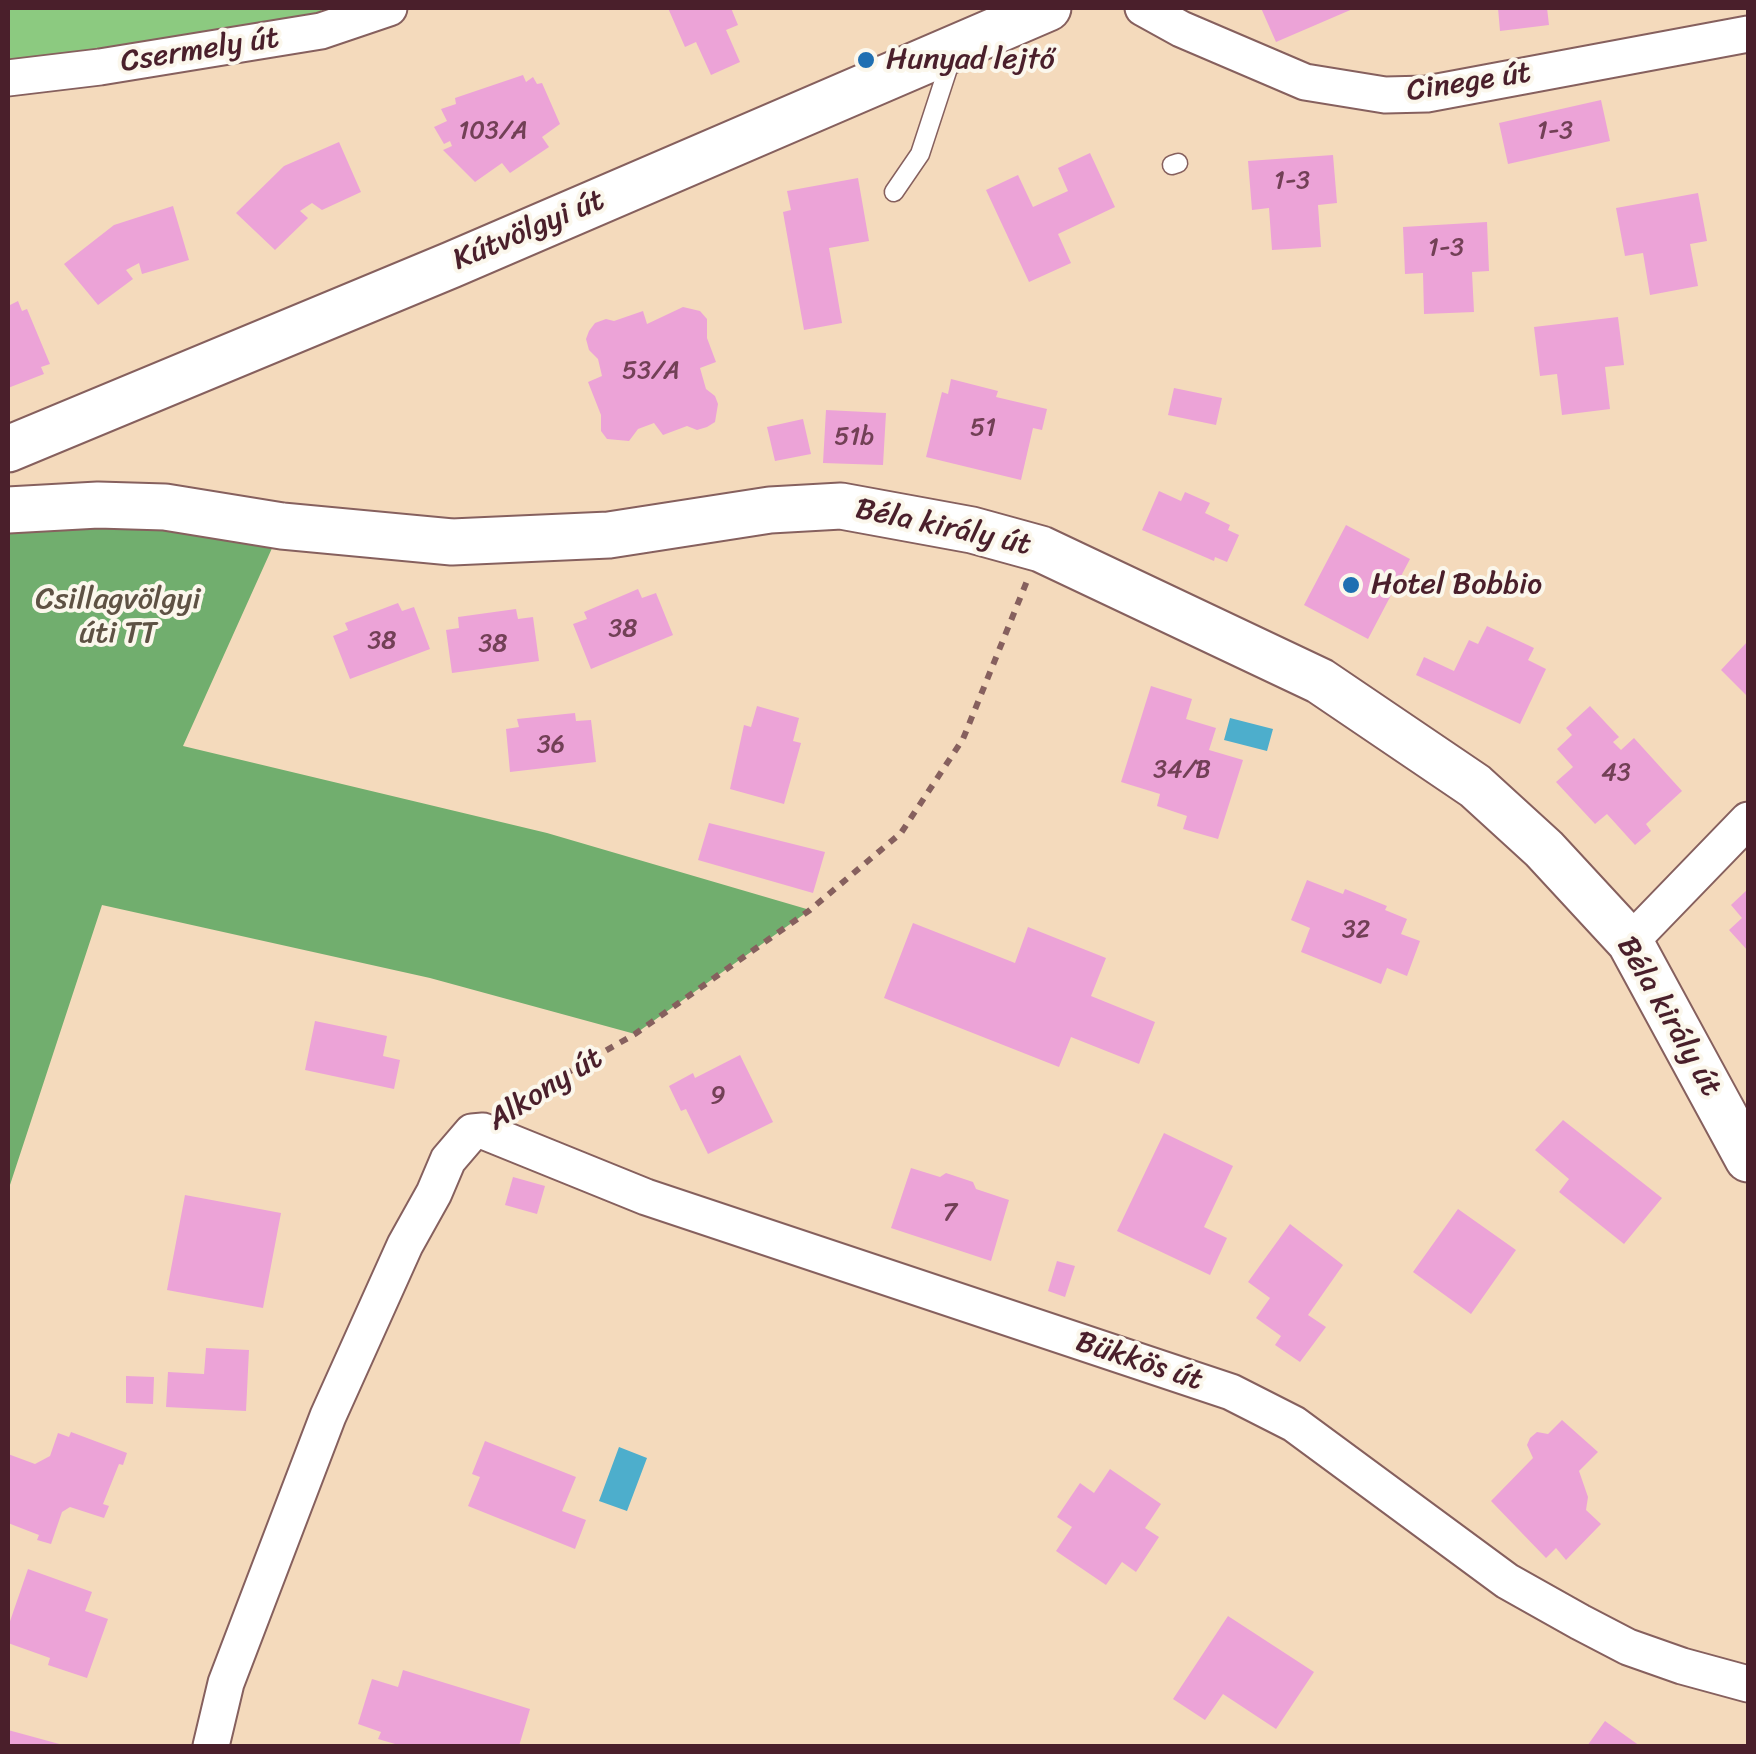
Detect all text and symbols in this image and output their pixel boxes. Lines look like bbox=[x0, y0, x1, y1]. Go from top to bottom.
street label: Csermely út bbox=[118, 21, 282, 81]
place label: Hunyad lejtő bbox=[886, 42, 1055, 78]
marker: Hunyad lejtő bbox=[855, 49, 877, 71]
street label: Cinege út bbox=[1404, 55, 1534, 111]
house number: 103/A bbox=[458, 117, 528, 147]
house number: 1-3 bbox=[1537, 117, 1573, 147]
house number: 1-3 bbox=[1274, 167, 1310, 197]
street label: Kútvölgyi út bbox=[448, 183, 610, 279]
house number: 1-3 bbox=[1428, 234, 1464, 264]
house number: 53/A bbox=[622, 357, 680, 387]
house number: 51 bbox=[970, 414, 996, 444]
house number: 51b bbox=[834, 423, 874, 453]
street label: Béla király út bbox=[852, 492, 1034, 564]
place label: Hotel Bobbio bbox=[1371, 567, 1542, 603]
marker: Hotel Bobbio bbox=[1340, 574, 1362, 596]
park label: Csillagvölgyi úti TT bbox=[36, 582, 200, 652]
house number: 38 bbox=[609, 615, 637, 645]
house number: 38 bbox=[368, 627, 396, 657]
house number: 38 bbox=[479, 630, 507, 660]
house number: 36 bbox=[537, 731, 565, 761]
house number: 34/B bbox=[1153, 756, 1211, 786]
house number: 43 bbox=[1601, 759, 1631, 789]
house number: 32 bbox=[1342, 916, 1370, 946]
street label: Béla király út bbox=[1608, 931, 1728, 1103]
street label: Alkony út bbox=[482, 1041, 610, 1139]
house number: 9 bbox=[710, 1082, 726, 1112]
house number: 7 bbox=[943, 1199, 957, 1229]
street label: Bükkös út bbox=[1071, 1325, 1207, 1399]

